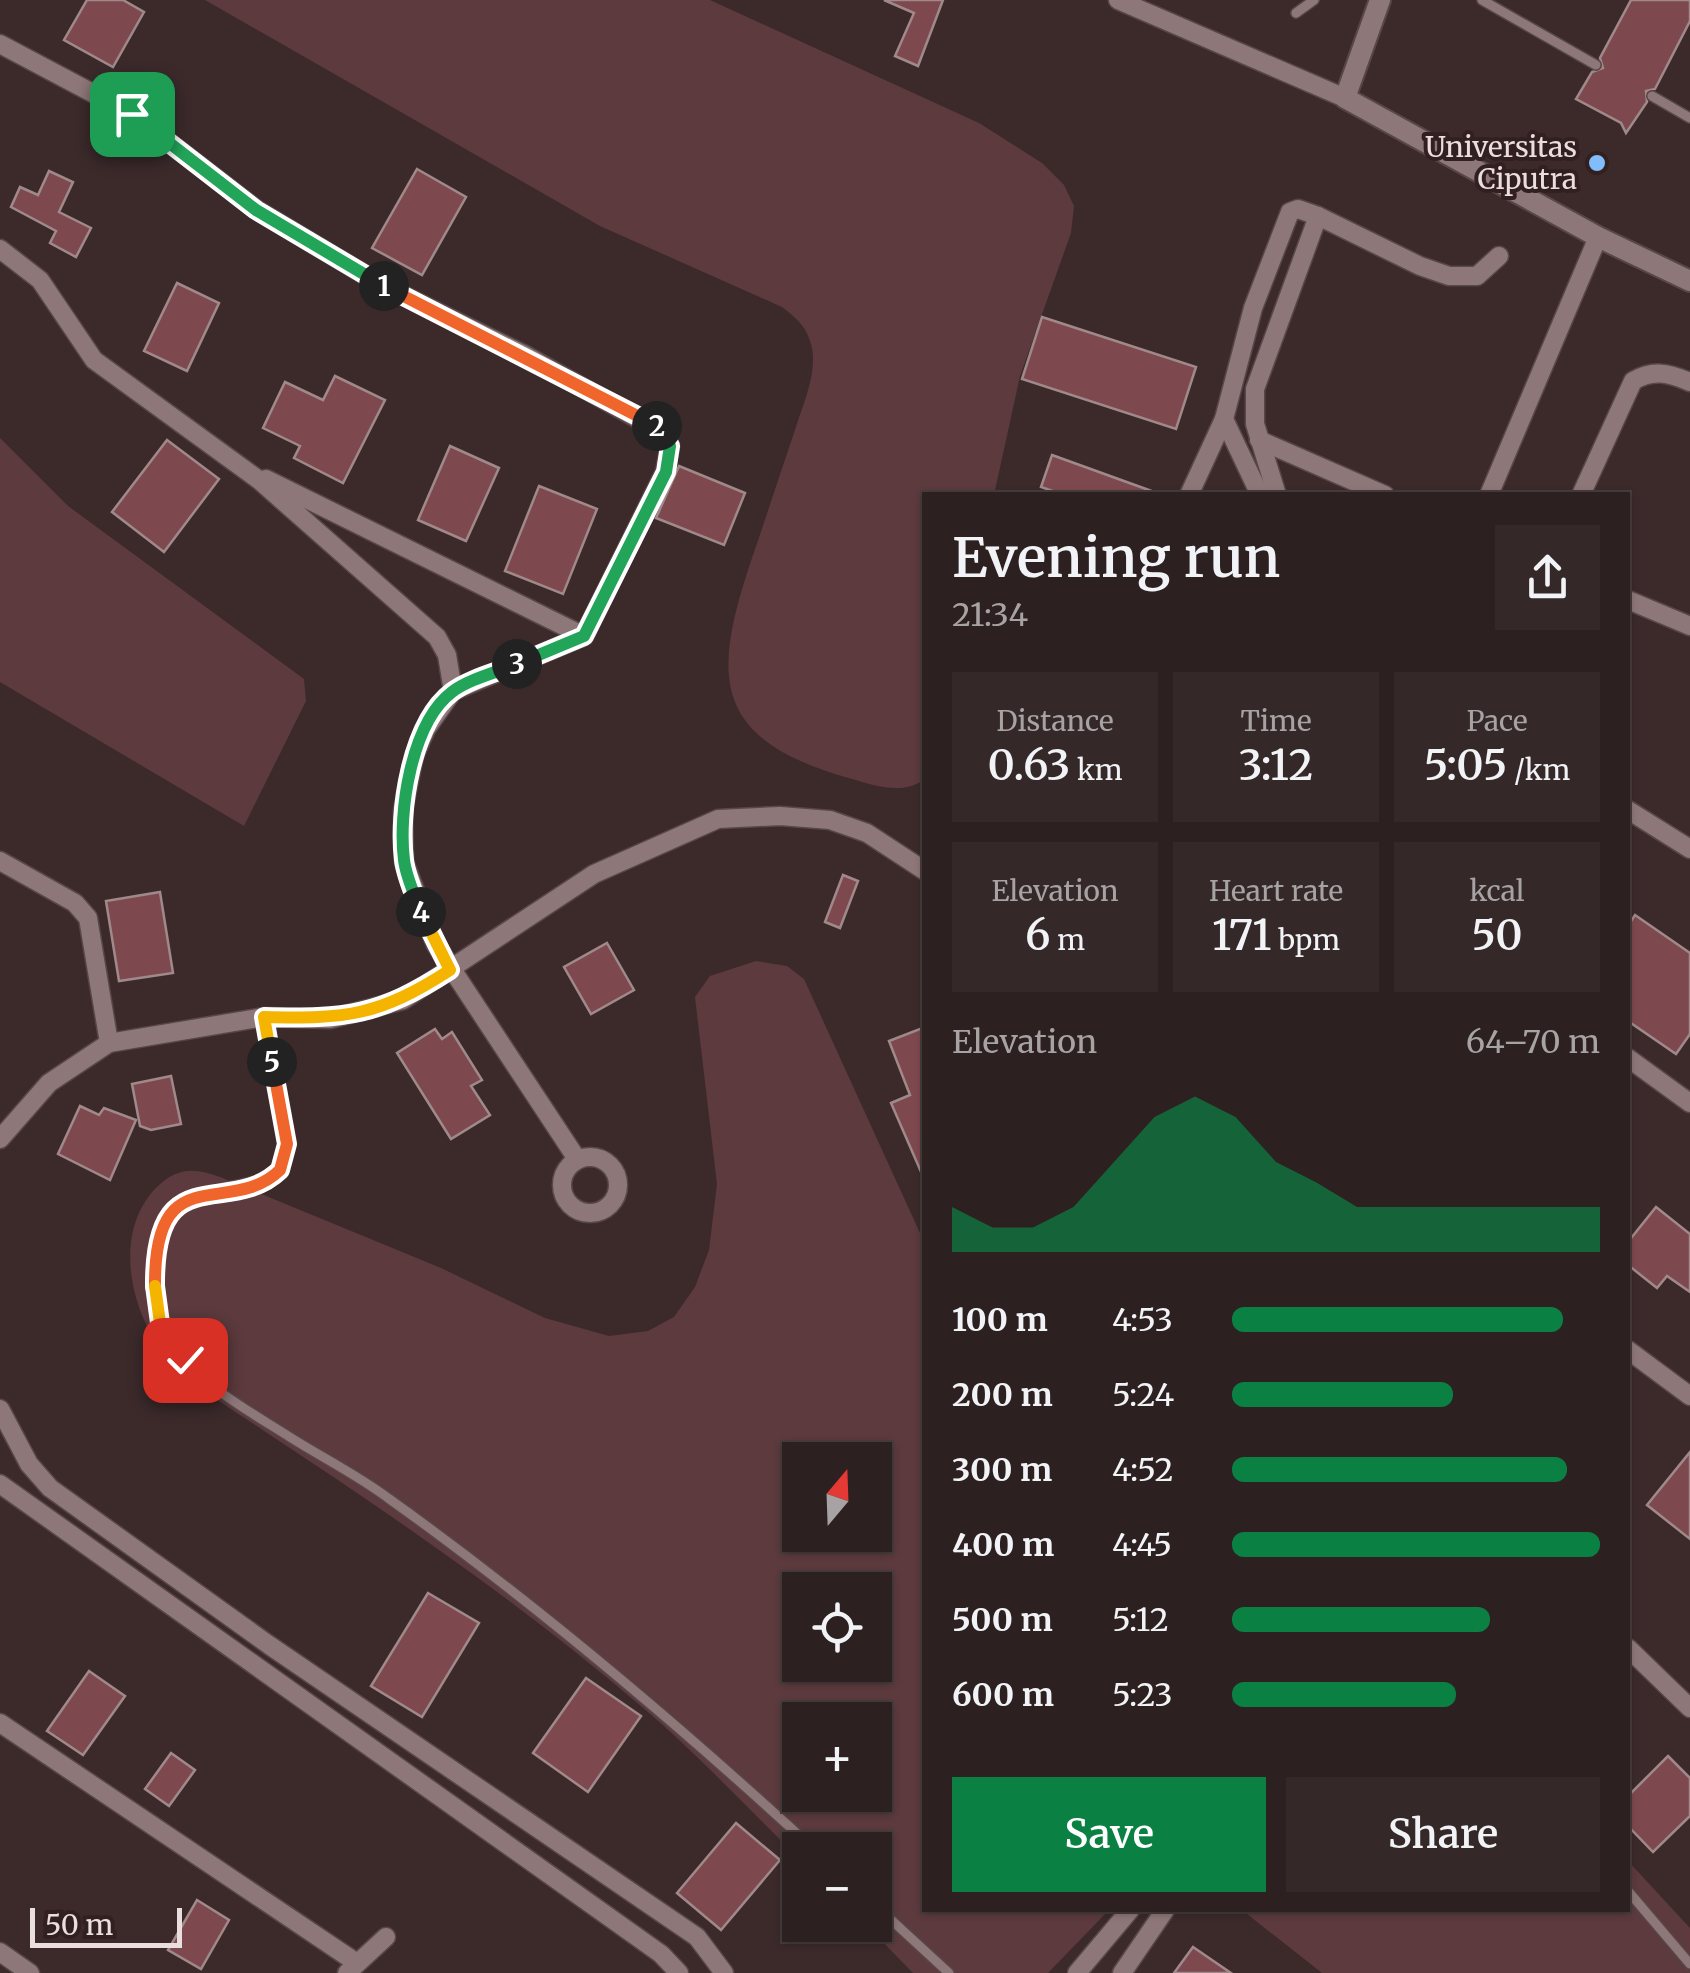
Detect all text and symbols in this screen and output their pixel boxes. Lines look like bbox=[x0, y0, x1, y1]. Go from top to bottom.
pin bbox=[90, 72, 175, 157]
icon: arrive bbox=[105, 87, 160, 142]
place label: Universitas Ciputra bbox=[1425, 129, 1577, 197]
marker: Universitas Ciputra bbox=[1586, 152, 1608, 174]
pin: 1 bbox=[359, 261, 409, 311]
text: 1 bbox=[378, 268, 390, 304]
pin: 2 bbox=[632, 401, 682, 451]
text: 2 bbox=[649, 408, 665, 444]
text: Evening run bbox=[952, 523, 1280, 592]
button: share bbox=[1495, 525, 1600, 630]
text: 21:34 bbox=[952, 595, 1028, 635]
pin: 3 bbox=[492, 639, 542, 689]
text: 3 bbox=[509, 646, 525, 682]
text: Distance bbox=[996, 703, 1114, 739]
text: Time bbox=[1241, 703, 1312, 739]
text: Pace bbox=[1466, 703, 1528, 739]
text: 0.63 bbox=[987, 739, 1070, 791]
text: 3:12 bbox=[1239, 739, 1313, 791]
text: 5:05 bbox=[1424, 739, 1507, 791]
text: km bbox=[1070, 752, 1123, 788]
text: /km bbox=[1507, 752, 1570, 788]
text: Elevation bbox=[991, 873, 1119, 909]
text: Heart rate bbox=[1209, 873, 1343, 909]
text: kcal bbox=[1469, 873, 1525, 909]
pin: 4 bbox=[396, 887, 446, 937]
text: 4 bbox=[412, 894, 430, 930]
text: 6 bbox=[1025, 909, 1051, 961]
text: 171 bbox=[1212, 909, 1272, 961]
text: 50 bbox=[1471, 909, 1523, 961]
text: m bbox=[1051, 922, 1085, 958]
text: bpm bbox=[1272, 922, 1340, 958]
text: Elevation bbox=[952, 1022, 1097, 1062]
text: 64–70 m bbox=[1466, 1022, 1600, 1062]
pin: 5 bbox=[247, 1037, 297, 1087]
text: 5 bbox=[264, 1044, 280, 1080]
text: 100 m bbox=[952, 1300, 1048, 1340]
text: 4:53 bbox=[1112, 1300, 1173, 1340]
pin bbox=[143, 1318, 228, 1403]
icon: check bbox=[158, 1333, 213, 1388]
text: 200 m bbox=[952, 1375, 1053, 1415]
text: 5:24 bbox=[1112, 1375, 1174, 1415]
north arrow bbox=[782, 1442, 892, 1552]
map controls bbox=[782, 1442, 892, 1942]
text: 300 m bbox=[952, 1450, 1052, 1490]
text: 4:52 bbox=[1112, 1450, 1174, 1490]
text: 400 m bbox=[952, 1525, 1054, 1565]
text: 4:45 bbox=[1112, 1525, 1172, 1565]
button: locate bbox=[782, 1572, 892, 1682]
text: 500 m bbox=[952, 1600, 1053, 1640]
text: 5:12 bbox=[1112, 1600, 1169, 1640]
text: 600 m bbox=[952, 1675, 1054, 1715]
text: 5:23 bbox=[1112, 1675, 1173, 1715]
button: + bbox=[782, 1702, 892, 1812]
button: Save bbox=[952, 1777, 1266, 1892]
button: Share bbox=[1286, 1777, 1600, 1892]
button: − bbox=[782, 1832, 892, 1942]
scale bar bbox=[30, 1903, 182, 1948]
text: 50 m bbox=[45, 1907, 113, 1943]

